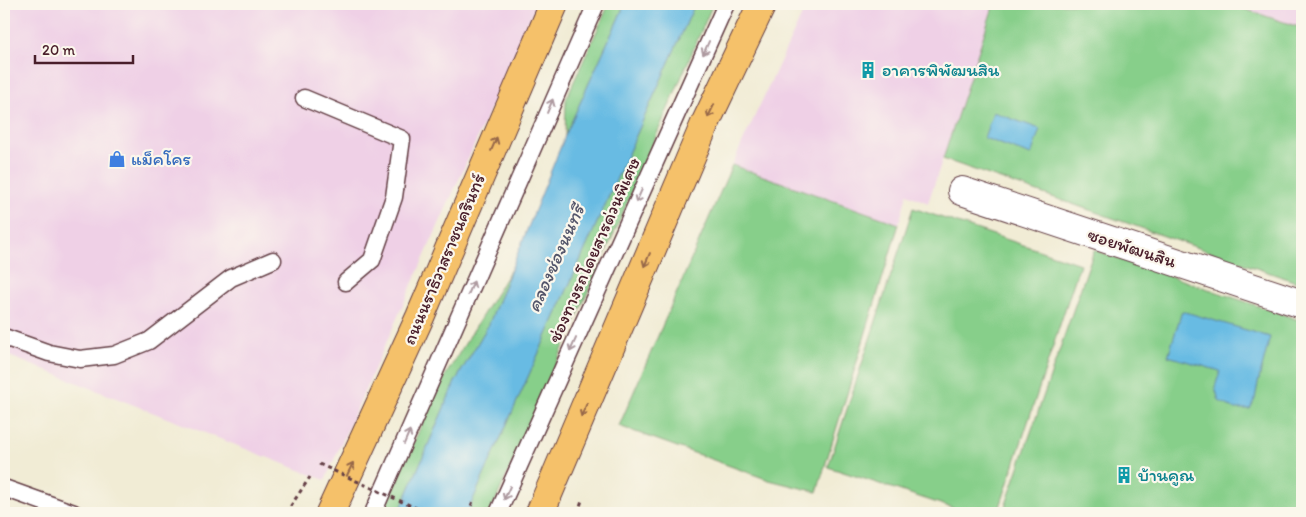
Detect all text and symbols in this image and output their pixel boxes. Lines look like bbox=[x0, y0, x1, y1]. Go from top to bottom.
scale bar bbox=[35, 32, 132, 64]
one-way arrow bbox=[701, 40, 711, 55]
text: 20 m bbox=[42, 41, 76, 59]
place label: อาคารพิพัฒนสิน bbox=[882, 59, 1000, 81]
building icon: อาคารพิพัฒนสิน bbox=[858, 60, 878, 80]
one-way arrow bbox=[546, 99, 556, 114]
one-way arrow bbox=[706, 103, 715, 118]
one-way arrow bbox=[489, 137, 499, 152]
place label: แม็คโคร bbox=[131, 148, 191, 170]
shop icon: แม็คโคร bbox=[107, 149, 127, 169]
street label: ช่องทางรถโดยสารด่วนพิเศษ bbox=[543, 154, 645, 346]
street label: ถนนนราธิวาสราชนครินทร์ bbox=[398, 170, 490, 348]
one-way arrow bbox=[634, 188, 644, 203]
water label: คลองช่องนนทรี bbox=[521, 199, 590, 316]
street label: ซอยพัฒนสิน bbox=[1085, 223, 1180, 273]
one-way arrow bbox=[642, 252, 651, 268]
one-way arrow bbox=[467, 281, 477, 296]
one-way arrow bbox=[568, 337, 578, 352]
one-way arrow bbox=[578, 402, 588, 417]
one-way arrow bbox=[402, 430, 412, 445]
one-way arrow bbox=[346, 462, 356, 477]
place label: บ้านคูณ bbox=[1138, 464, 1194, 486]
building icon: บ้านคูณ bbox=[1114, 465, 1134, 485]
one-way arrow bbox=[502, 485, 512, 500]

